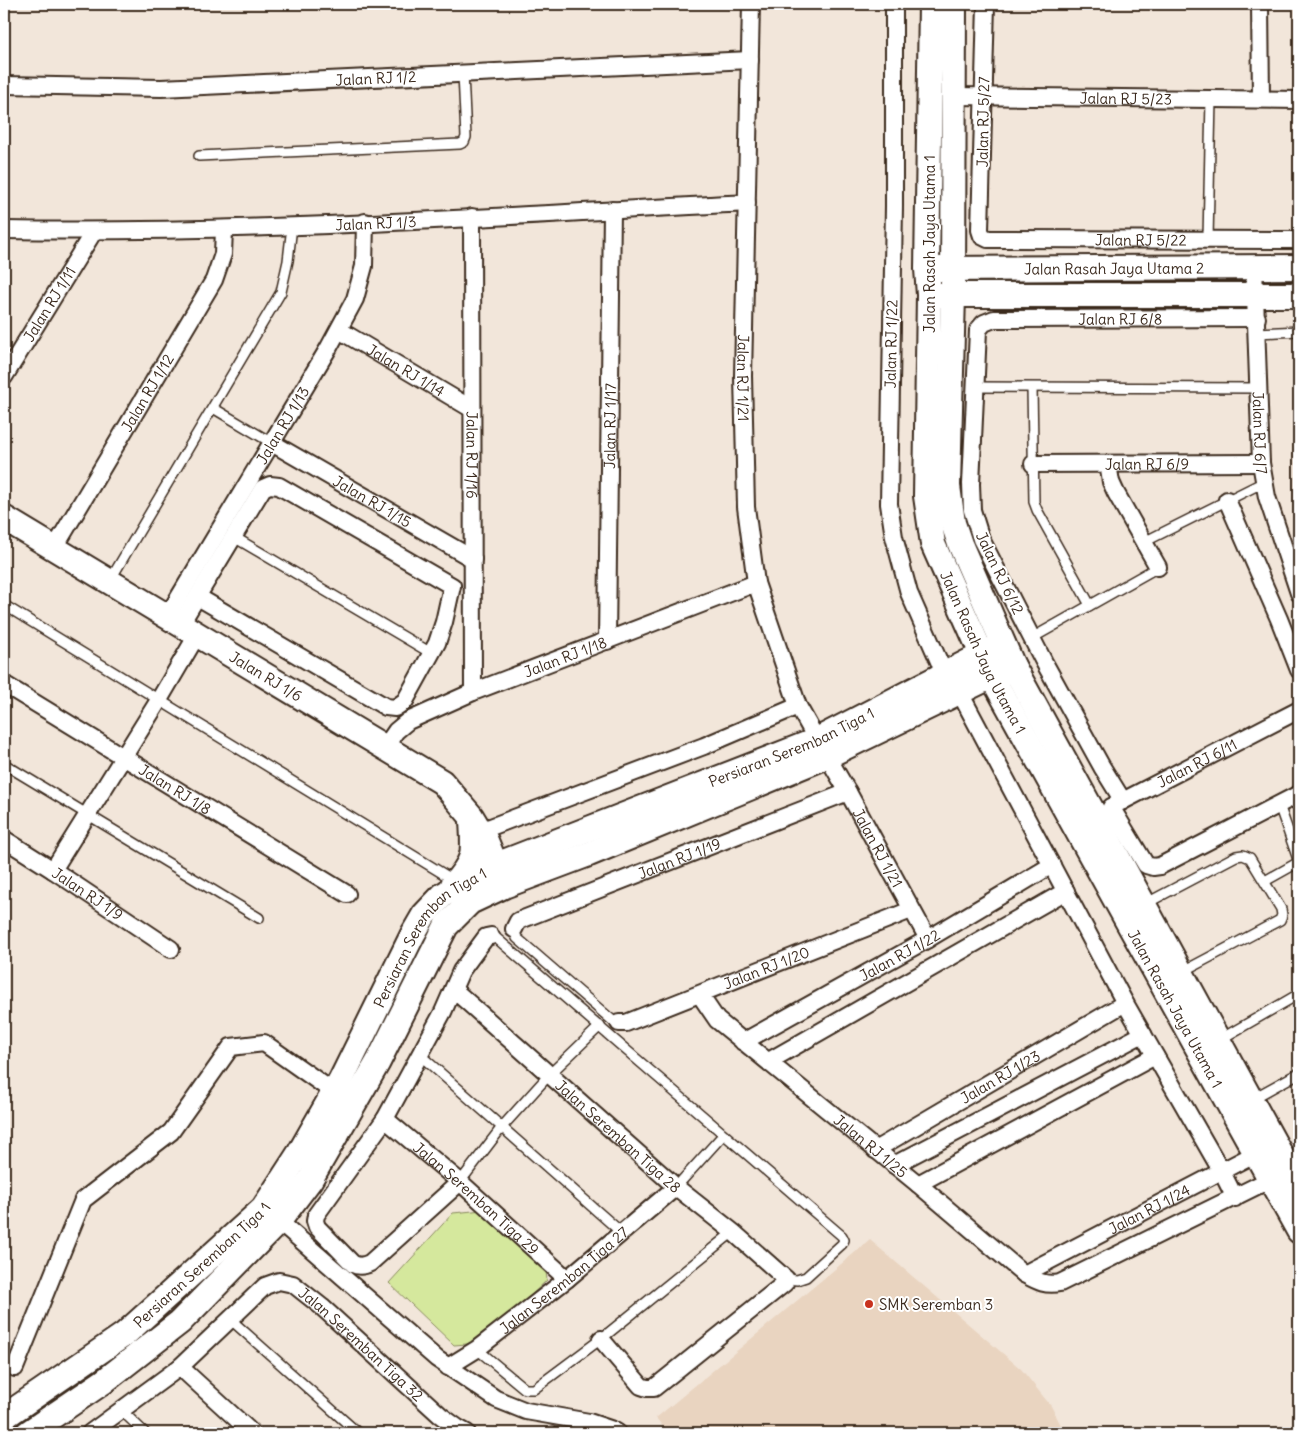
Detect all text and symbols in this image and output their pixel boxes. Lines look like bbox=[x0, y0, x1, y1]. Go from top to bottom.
street label: Jalan RJ 1/2 bbox=[335, 66, 417, 89]
street label: Jalan RJ 5/27 bbox=[973, 76, 993, 168]
street label: Jalan RJ 5/23 bbox=[1080, 88, 1172, 108]
street label: Jalan Rasah Jaya Utama 1 bbox=[920, 155, 939, 333]
street label: Jalan RJ 1/3 bbox=[335, 211, 417, 234]
street label: Jalan RJ 5/22 bbox=[1095, 230, 1187, 249]
street label: Jalan Rasah Jaya Utama 2 bbox=[1024, 258, 1204, 278]
street label: Jalan RJ 1/11 bbox=[19, 263, 79, 345]
street label: Jalan RJ 1/22 bbox=[881, 299, 901, 389]
street label: Jalan RJ 6/8 bbox=[1078, 309, 1162, 328]
street label: Jalan RJ 1/21 bbox=[733, 334, 754, 422]
street label: Jalan RJ 1/14 bbox=[364, 339, 449, 400]
street label: Jalan RJ 1/12 bbox=[117, 350, 177, 435]
street label: Jalan RJ 1/13 bbox=[252, 383, 313, 467]
street label: Jalan RJ 1/17 bbox=[599, 383, 619, 469]
street label: Jalan RJ 6/7 bbox=[1249, 391, 1272, 476]
street label: Jalan RJ 1/16 bbox=[463, 411, 482, 499]
street label: Jalan RJ 6/9 bbox=[1105, 454, 1189, 473]
street label: Jalan RJ 1/15 bbox=[330, 471, 415, 531]
street label: Jalan RJ 6/12 bbox=[972, 529, 1028, 617]
street label: Jalan Rasah Jaya Utama 1 bbox=[937, 568, 1031, 737]
street label: Jalan RJ 1/18 bbox=[521, 632, 609, 681]
street label: Jalan RJ 1/6 bbox=[226, 647, 306, 705]
street label: Persiaran Seremban Tiga 1 bbox=[706, 703, 877, 791]
street label: Jalan RJ 6/11 bbox=[1154, 734, 1240, 791]
street label: Jalan RJ 1/8 bbox=[136, 760, 215, 818]
street label: Jalan RJ 1/21 bbox=[849, 805, 907, 890]
street label: Jalan RJ 1/19 bbox=[635, 833, 723, 883]
street label: Jalan RJ 1/9 bbox=[49, 863, 127, 924]
street label: Persiaran Seremban Tiga 1 bbox=[369, 863, 490, 1011]
street label: Jalan RJ 1/22 bbox=[856, 925, 943, 985]
street label: Jalan Rasah Jaya Utama 1 bbox=[1124, 926, 1227, 1091]
street label: Jalan RJ 1/20 bbox=[721, 942, 812, 993]
street label: Jalan RJ 1/23 bbox=[957, 1046, 1043, 1107]
street label: Jalan Seremban Tiga 28 bbox=[552, 1075, 685, 1197]
street label: Jalan RJ 1/25 bbox=[830, 1110, 912, 1181]
street label: Jalan Seremban Tiga 29 bbox=[410, 1138, 543, 1259]
street label: Jalan RJ 1/24 bbox=[1105, 1180, 1193, 1238]
street label: Persiaran Seremban Tiga 1 bbox=[129, 1199, 274, 1332]
street label: Jalan Seremban Tiga 27 bbox=[495, 1222, 632, 1338]
street label: Jalan Seremban Tiga 32 bbox=[295, 1283, 428, 1405]
place label: SMK Seremban 3 bbox=[879, 1295, 993, 1314]
marker: SMK Seremban 3 bbox=[863, 1298, 875, 1310]

